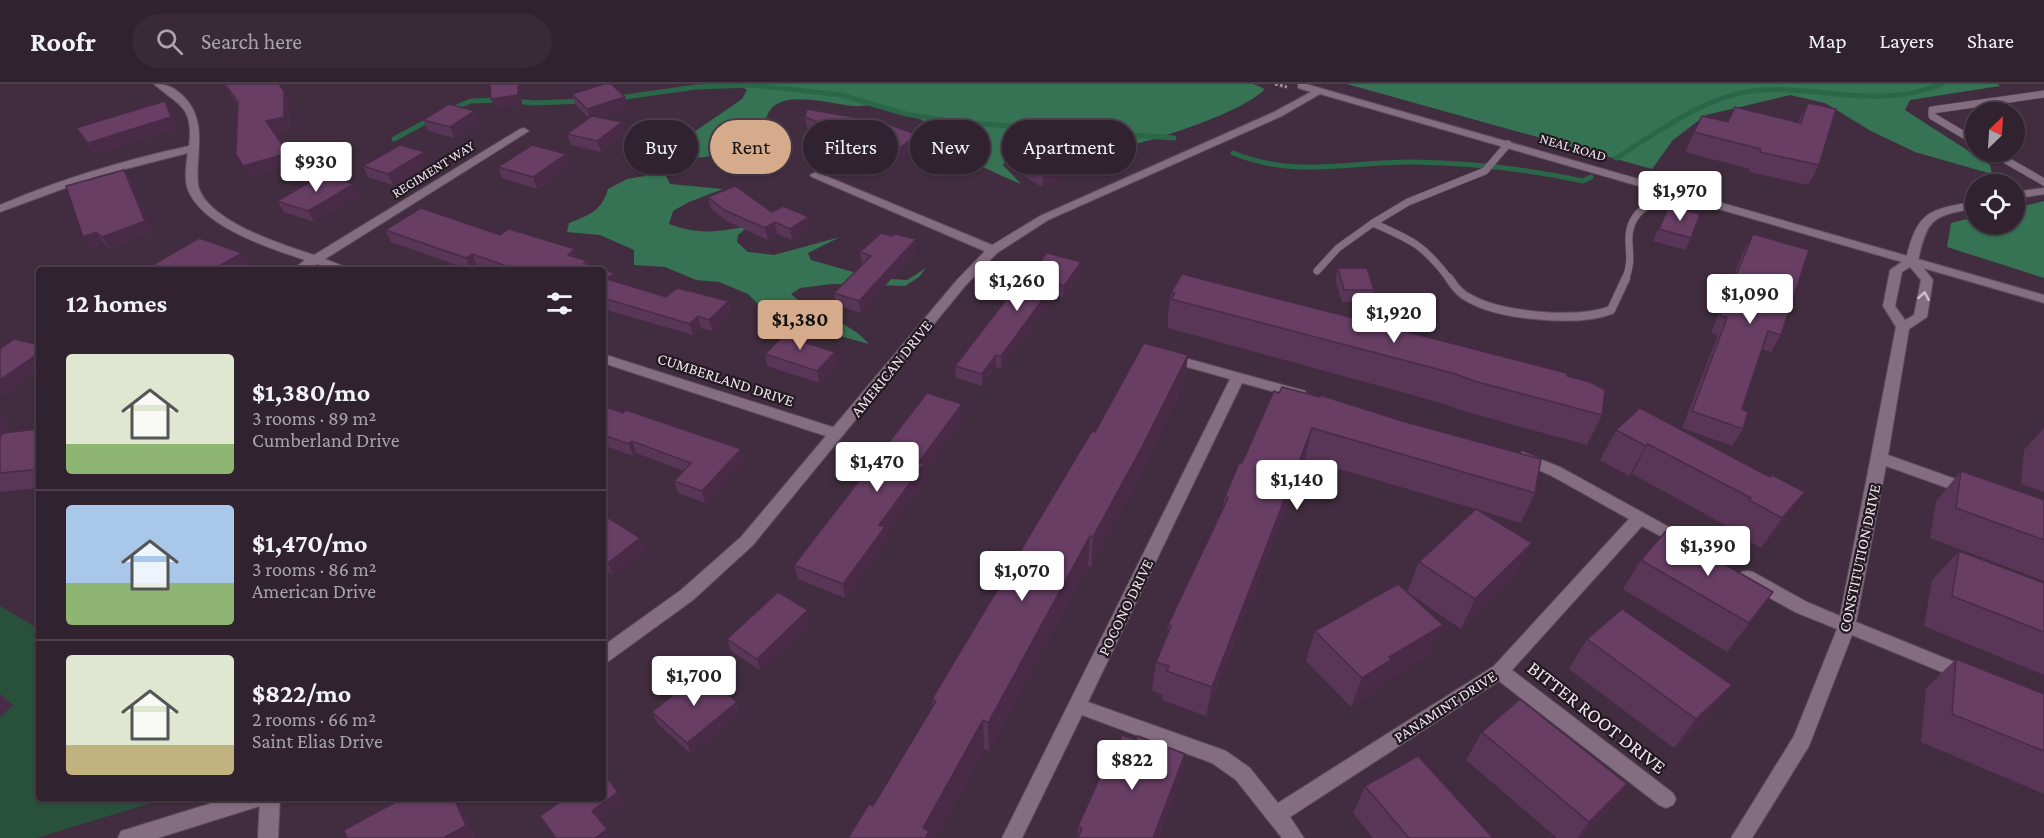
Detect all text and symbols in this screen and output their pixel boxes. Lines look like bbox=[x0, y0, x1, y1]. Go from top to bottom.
search box bbox=[132, 14, 552, 68]
icon: search bbox=[153, 25, 186, 58]
text: Roofr bbox=[30, 26, 96, 57]
text: Search here bbox=[201, 29, 302, 54]
text: Map bbox=[1808, 29, 1847, 53]
text: Layers bbox=[1880, 29, 1934, 53]
text: Share bbox=[1967, 29, 2014, 53]
north arrow bbox=[1965, 102, 2025, 162]
map controls bbox=[1965, 102, 2025, 234]
chip: Buy bbox=[624, 120, 698, 174]
chip: Rent bbox=[710, 120, 791, 174]
chip: Filters bbox=[803, 120, 898, 174]
chip: New bbox=[910, 120, 990, 174]
chip: Apartment bbox=[1002, 120, 1136, 174]
street label: NEAL ROAD bbox=[1538, 130, 1608, 164]
street label: REGIMENT WAY bbox=[389, 137, 478, 201]
pin: $930 bbox=[280, 142, 352, 193]
text: $930 bbox=[295, 150, 337, 172]
pin: $1,970 bbox=[1631, 171, 1729, 222]
button: locate bbox=[1965, 174, 2025, 234]
text: $1,970 bbox=[1652, 179, 1708, 201]
pin: $1,260 bbox=[968, 261, 1066, 312]
text: $1,260 bbox=[989, 269, 1045, 291]
pin: $1,090 bbox=[1701, 274, 1799, 325]
text: $1,090 bbox=[1721, 282, 1779, 304]
icon: filters bbox=[543, 287, 576, 320]
text: 12 homes bbox=[66, 289, 167, 318]
one-way arrow bbox=[1917, 292, 1930, 302]
pin: $1,920 bbox=[1345, 293, 1443, 344]
pin: $1,380 bbox=[751, 300, 849, 351]
text: $1,920 bbox=[1366, 301, 1422, 323]
text: $1,380 bbox=[772, 308, 828, 330]
street label: AMERICAN DRIVE bbox=[847, 317, 936, 420]
street label: CUMBERLAND DRIVE bbox=[655, 349, 797, 410]
icon: home bbox=[114, 378, 186, 450]
text: $1,380/mo bbox=[252, 378, 370, 407]
text: 3 rooms · 89 m² bbox=[252, 407, 376, 429]
text: Cumberland Drive bbox=[252, 429, 399, 451]
pin: $1,470 bbox=[828, 442, 926, 493]
text: $1,470 bbox=[850, 450, 904, 472]
pin: $1,140 bbox=[1248, 460, 1346, 511]
text: $1,140 bbox=[1270, 468, 1324, 490]
street label: CONSTITUTION DRIVE bbox=[1836, 482, 1884, 634]
pin: $1,390 bbox=[1659, 526, 1757, 577]
icon: home bbox=[114, 529, 186, 601]
text: $1,470/mo bbox=[252, 529, 368, 558]
text: $1,390 bbox=[1680, 534, 1736, 556]
pin: $1,070 bbox=[973, 551, 1071, 602]
street label: POCONO DRIVE bbox=[1095, 556, 1156, 658]
text: 3 rooms · 86 m² bbox=[252, 558, 377, 580]
text: $1,070 bbox=[994, 559, 1050, 581]
text: American Drive bbox=[252, 580, 376, 602]
pin: $1,700 bbox=[645, 656, 743, 707]
street label: BITTER ROOT DRIVE bbox=[1524, 656, 1671, 778]
text: $1,700 bbox=[666, 664, 722, 686]
street label: PANAMINT DRIVE bbox=[1391, 667, 1500, 746]
icon: home bbox=[114, 679, 186, 751]
text: $822/mo bbox=[252, 679, 351, 708]
text: 2 rooms · 66 m² bbox=[252, 708, 376, 730]
text: Saint Elias Drive bbox=[252, 730, 383, 752]
pin: $822 bbox=[1096, 740, 1168, 791]
text: $822 bbox=[1111, 748, 1153, 770]

